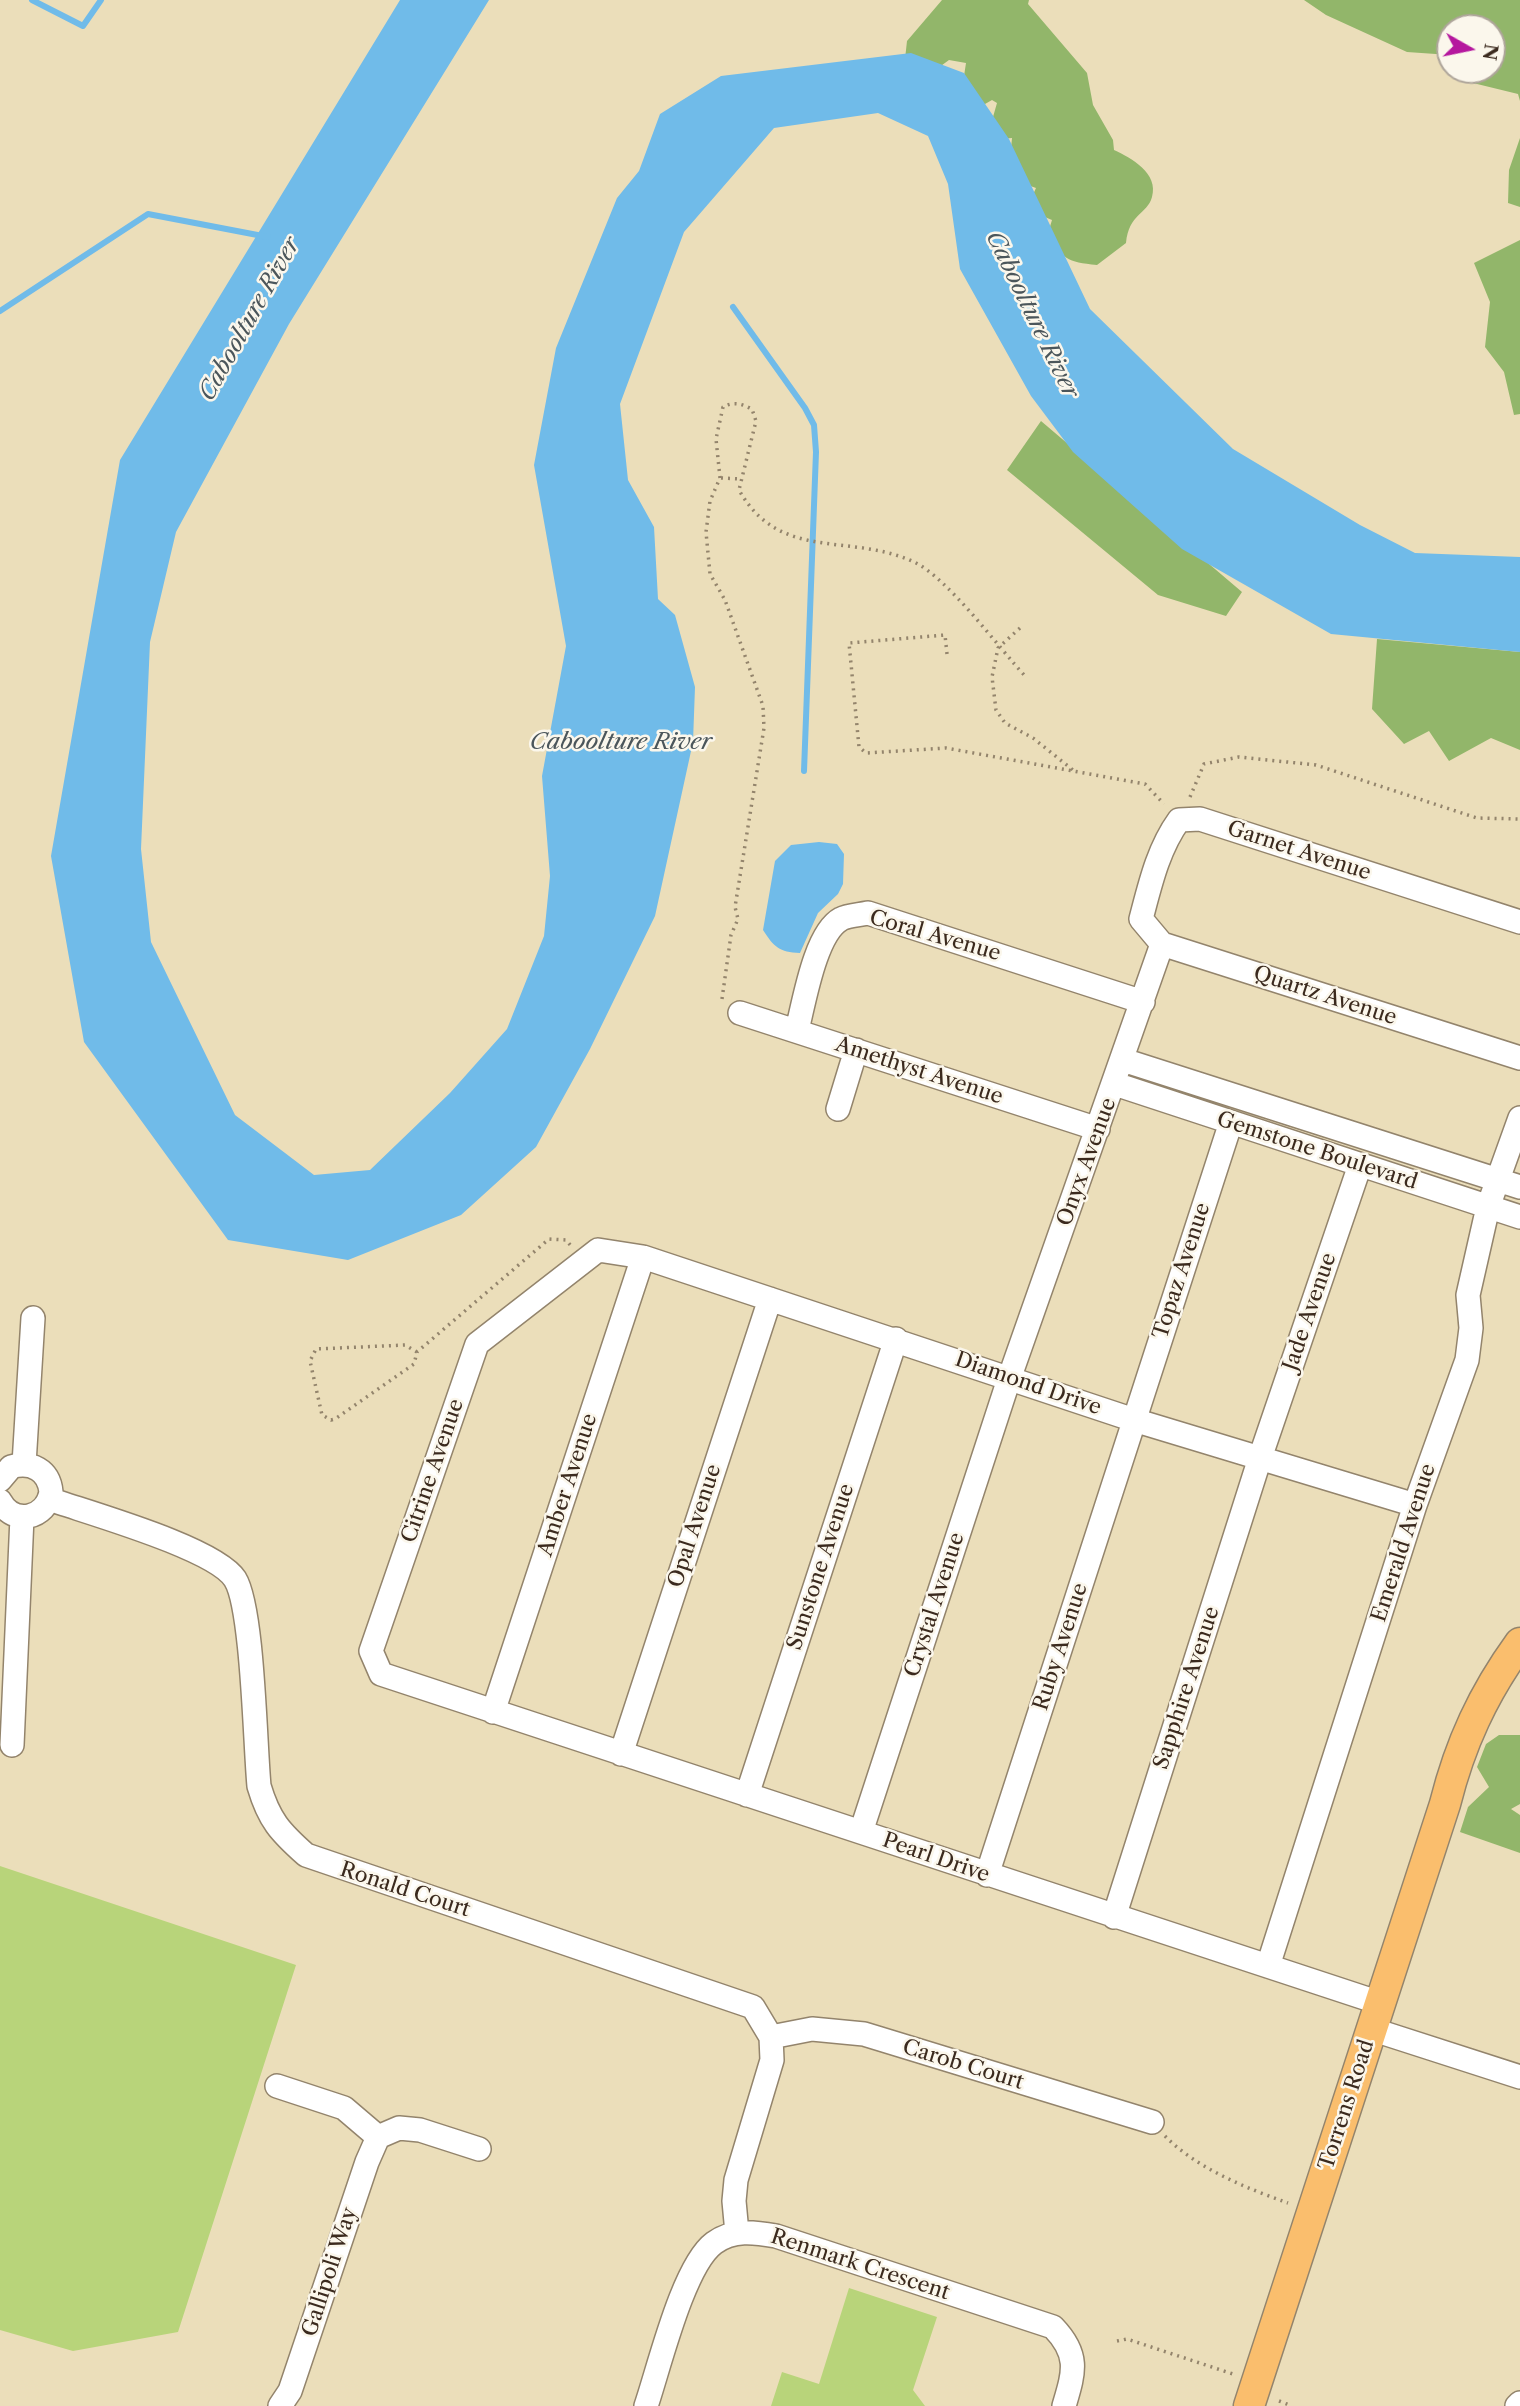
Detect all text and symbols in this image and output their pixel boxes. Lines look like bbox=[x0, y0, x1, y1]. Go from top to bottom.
north arrow bbox=[1436, 14, 1506, 84]
text: N bbox=[1478, 42, 1503, 62]
water label: Caboolture River bbox=[980, 227, 1084, 403]
water label: Caboolture River bbox=[194, 232, 306, 406]
water label: Caboolture River bbox=[530, 728, 712, 756]
street label: Garnet Avenue bbox=[1224, 816, 1374, 886]
street label: Coral Avenue bbox=[866, 905, 1004, 967]
street label: Quartz Avenue bbox=[1250, 961, 1400, 1031]
street label: Amethyst Avenue bbox=[832, 1032, 1006, 1110]
street label: Onyx Avenue bbox=[1052, 1095, 1122, 1229]
street label: Gemstone Boulevard bbox=[1214, 1107, 1420, 1195]
street label: Topaz Avenue bbox=[1148, 1200, 1216, 1342]
street label: Jade Avenue bbox=[1278, 1250, 1342, 1374]
street label: Diamond Drive bbox=[952, 1347, 1104, 1421]
street label: Citrine Avenue bbox=[397, 1396, 469, 1546]
street label: Amber Avenue bbox=[533, 1410, 603, 1560]
street label: Opal Avenue bbox=[663, 1461, 727, 1591]
street label: Emerald Avenue bbox=[1367, 1461, 1441, 1625]
street label: Sunstone Avenue bbox=[782, 1481, 860, 1653]
street label: Crystal Avenue bbox=[900, 1530, 970, 1680]
street label: Ruby Avenue bbox=[1029, 1580, 1093, 1714]
street label: Sapphire Avenue bbox=[1149, 1603, 1225, 1773]
street label: Pearl Drive bbox=[879, 1828, 993, 1888]
street label: Ronald Court bbox=[337, 1857, 473, 1923]
street label: Carob Court bbox=[899, 2035, 1027, 2095]
street label: Torrens Road bbox=[1314, 2037, 1380, 2173]
street label: Gallipoli Way bbox=[297, 2204, 363, 2340]
street label: Renmark Crescent bbox=[767, 2224, 953, 2306]

